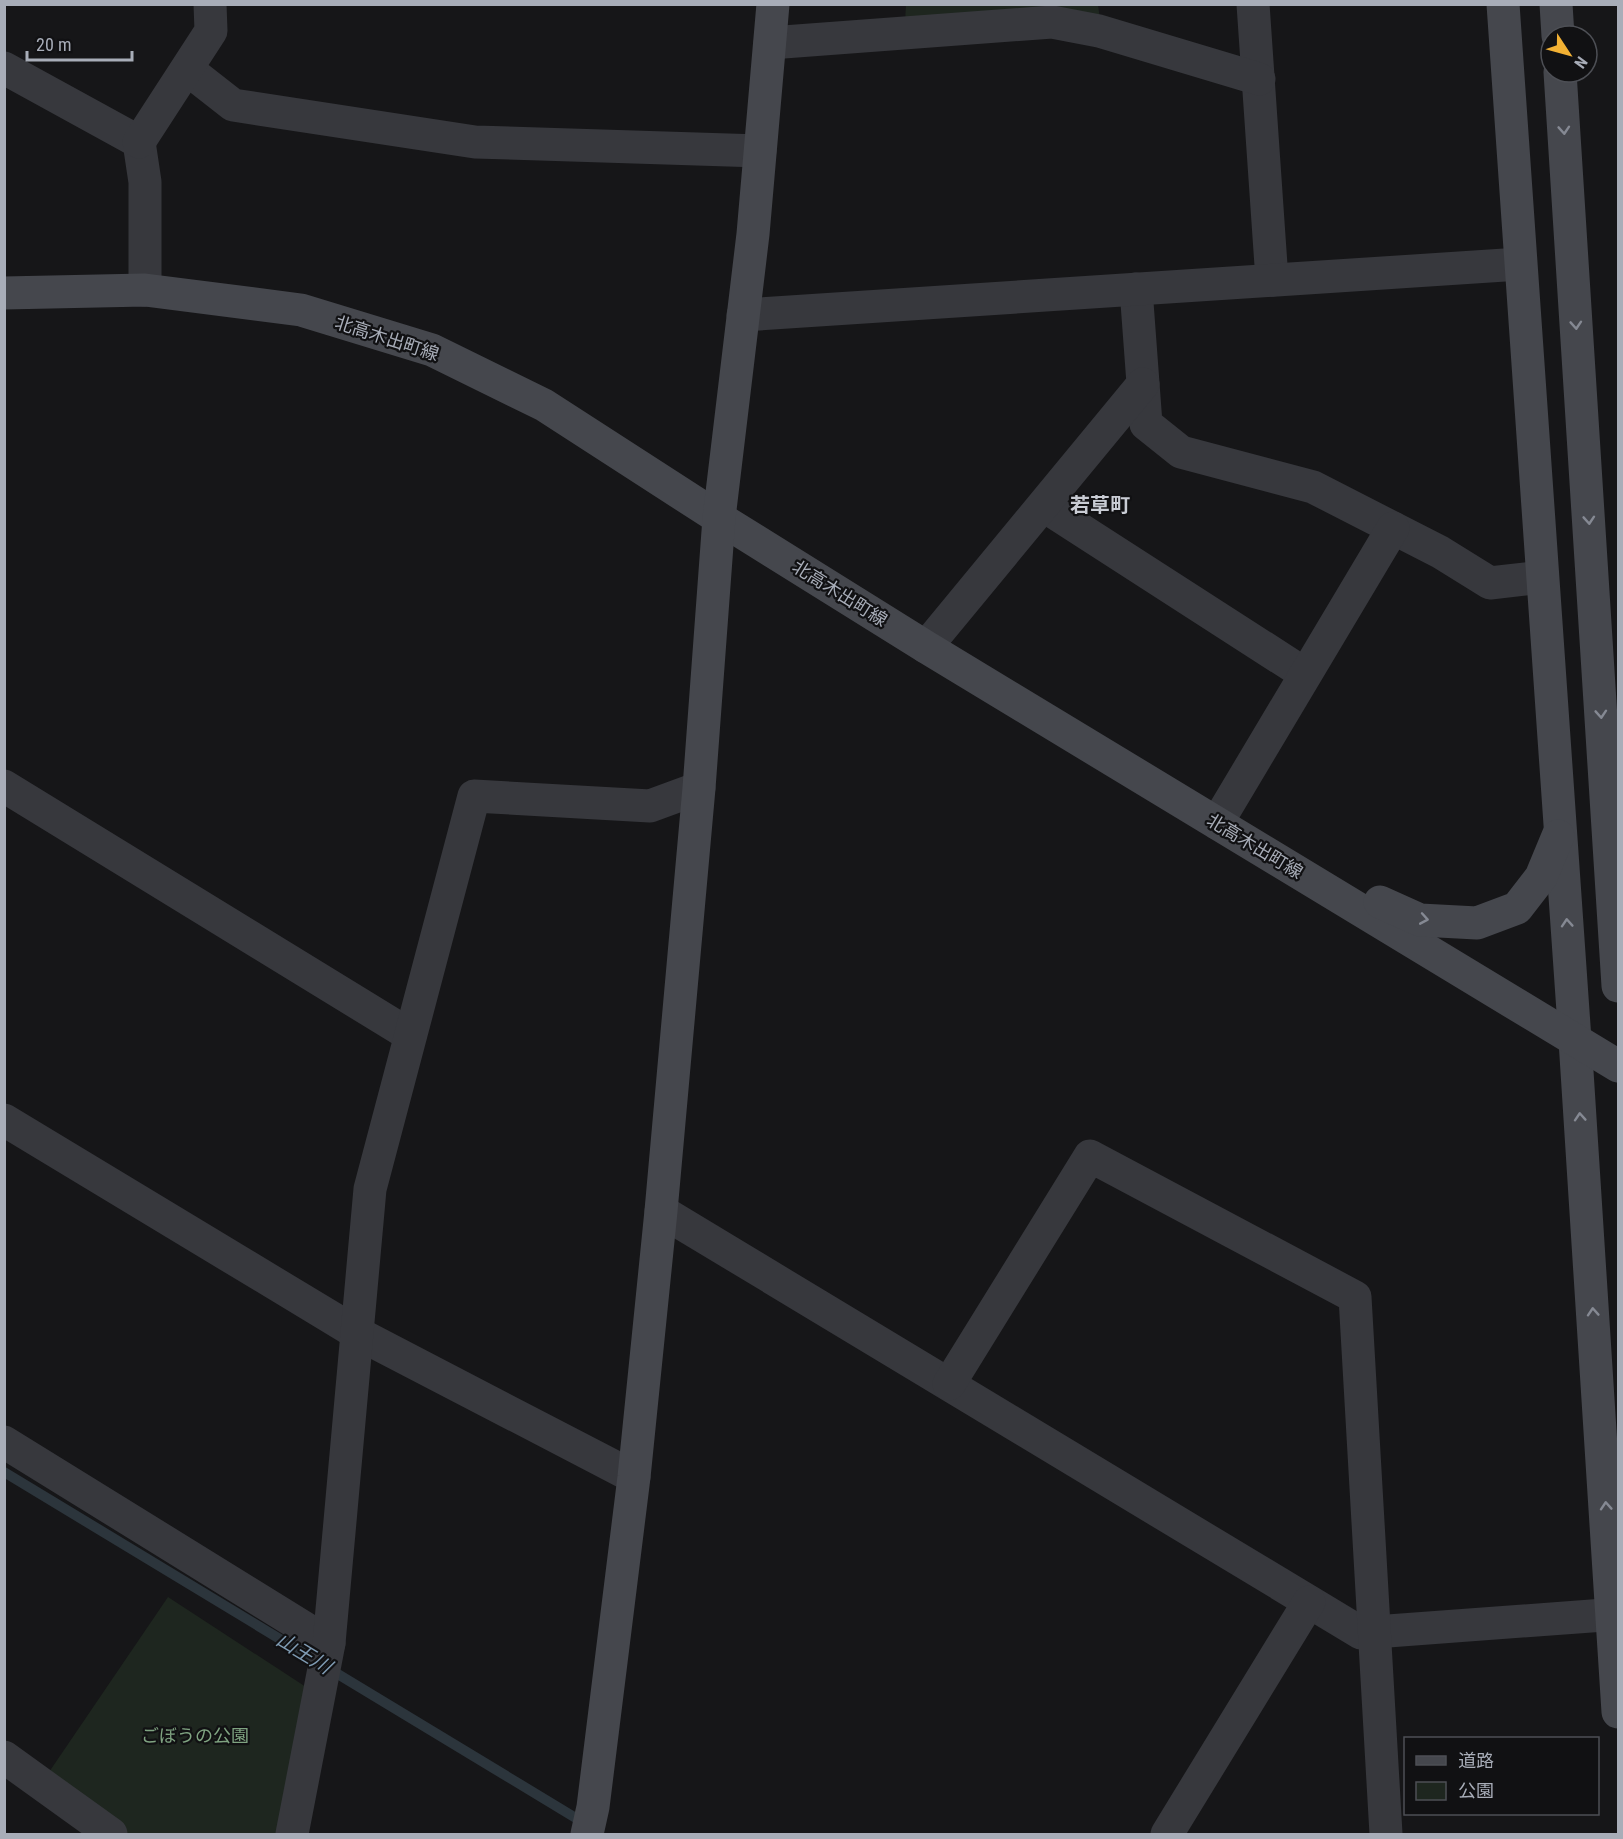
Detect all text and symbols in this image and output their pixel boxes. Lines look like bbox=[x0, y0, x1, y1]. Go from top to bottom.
scale bar bbox=[27, 24, 132, 62]
north arrow bbox=[1539, 24, 1599, 84]
text: 20 m bbox=[36, 34, 71, 55]
text: N bbox=[1570, 53, 1591, 72]
one-way arrow bbox=[1557, 126, 1570, 135]
street label: 北高木出町線 bbox=[332, 311, 442, 365]
one-way arrow bbox=[1570, 321, 1583, 330]
district label: 若草町 bbox=[1070, 493, 1130, 517]
one-way arrow bbox=[1582, 515, 1595, 524]
street label: 北高木出町線 bbox=[789, 555, 891, 631]
one-way arrow bbox=[1594, 710, 1607, 719]
street label: 北高木出町線 bbox=[1203, 809, 1307, 883]
one-way arrow bbox=[1419, 912, 1429, 924]
one-way arrow bbox=[1561, 918, 1574, 927]
one-way arrow bbox=[1574, 1113, 1587, 1122]
one-way arrow bbox=[1587, 1307, 1600, 1316]
one-way arrow bbox=[1600, 1502, 1613, 1511]
water label: 山王川 bbox=[272, 1627, 338, 1680]
park label: ごぼうの公園 bbox=[141, 1725, 249, 1746]
legend bbox=[1404, 1737, 1599, 1815]
text: 道路 bbox=[1458, 1750, 1494, 1771]
text: 公園 bbox=[1458, 1780, 1494, 1801]

